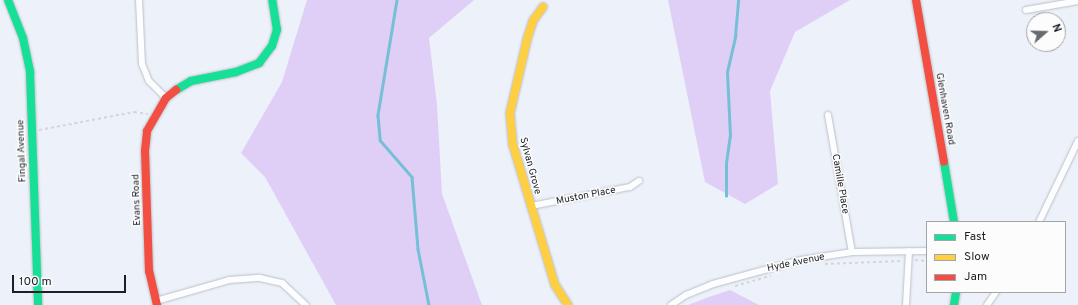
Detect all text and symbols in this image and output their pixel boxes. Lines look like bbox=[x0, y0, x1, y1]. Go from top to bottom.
north arrow bbox=[1026, 12, 1066, 52]
text: N bbox=[1048, 22, 1064, 34]
street label: Glenhaven Road bbox=[933, 72, 957, 146]
street label: Fingal Avenue bbox=[15, 119, 29, 183]
street label: Sylvan Grove bbox=[517, 136, 543, 196]
street label: Camille Place bbox=[829, 153, 851, 215]
street label: Evans Road bbox=[130, 174, 144, 226]
street label: Muston Place bbox=[555, 184, 617, 208]
legend bbox=[926, 221, 1066, 293]
text: Fast bbox=[964, 229, 986, 245]
text: Slow bbox=[964, 249, 990, 265]
street label: Hyde Avenue bbox=[766, 251, 826, 275]
scale bar bbox=[14, 267, 128, 293]
text: Jam bbox=[964, 269, 987, 285]
text: 100 m bbox=[19, 274, 52, 290]

